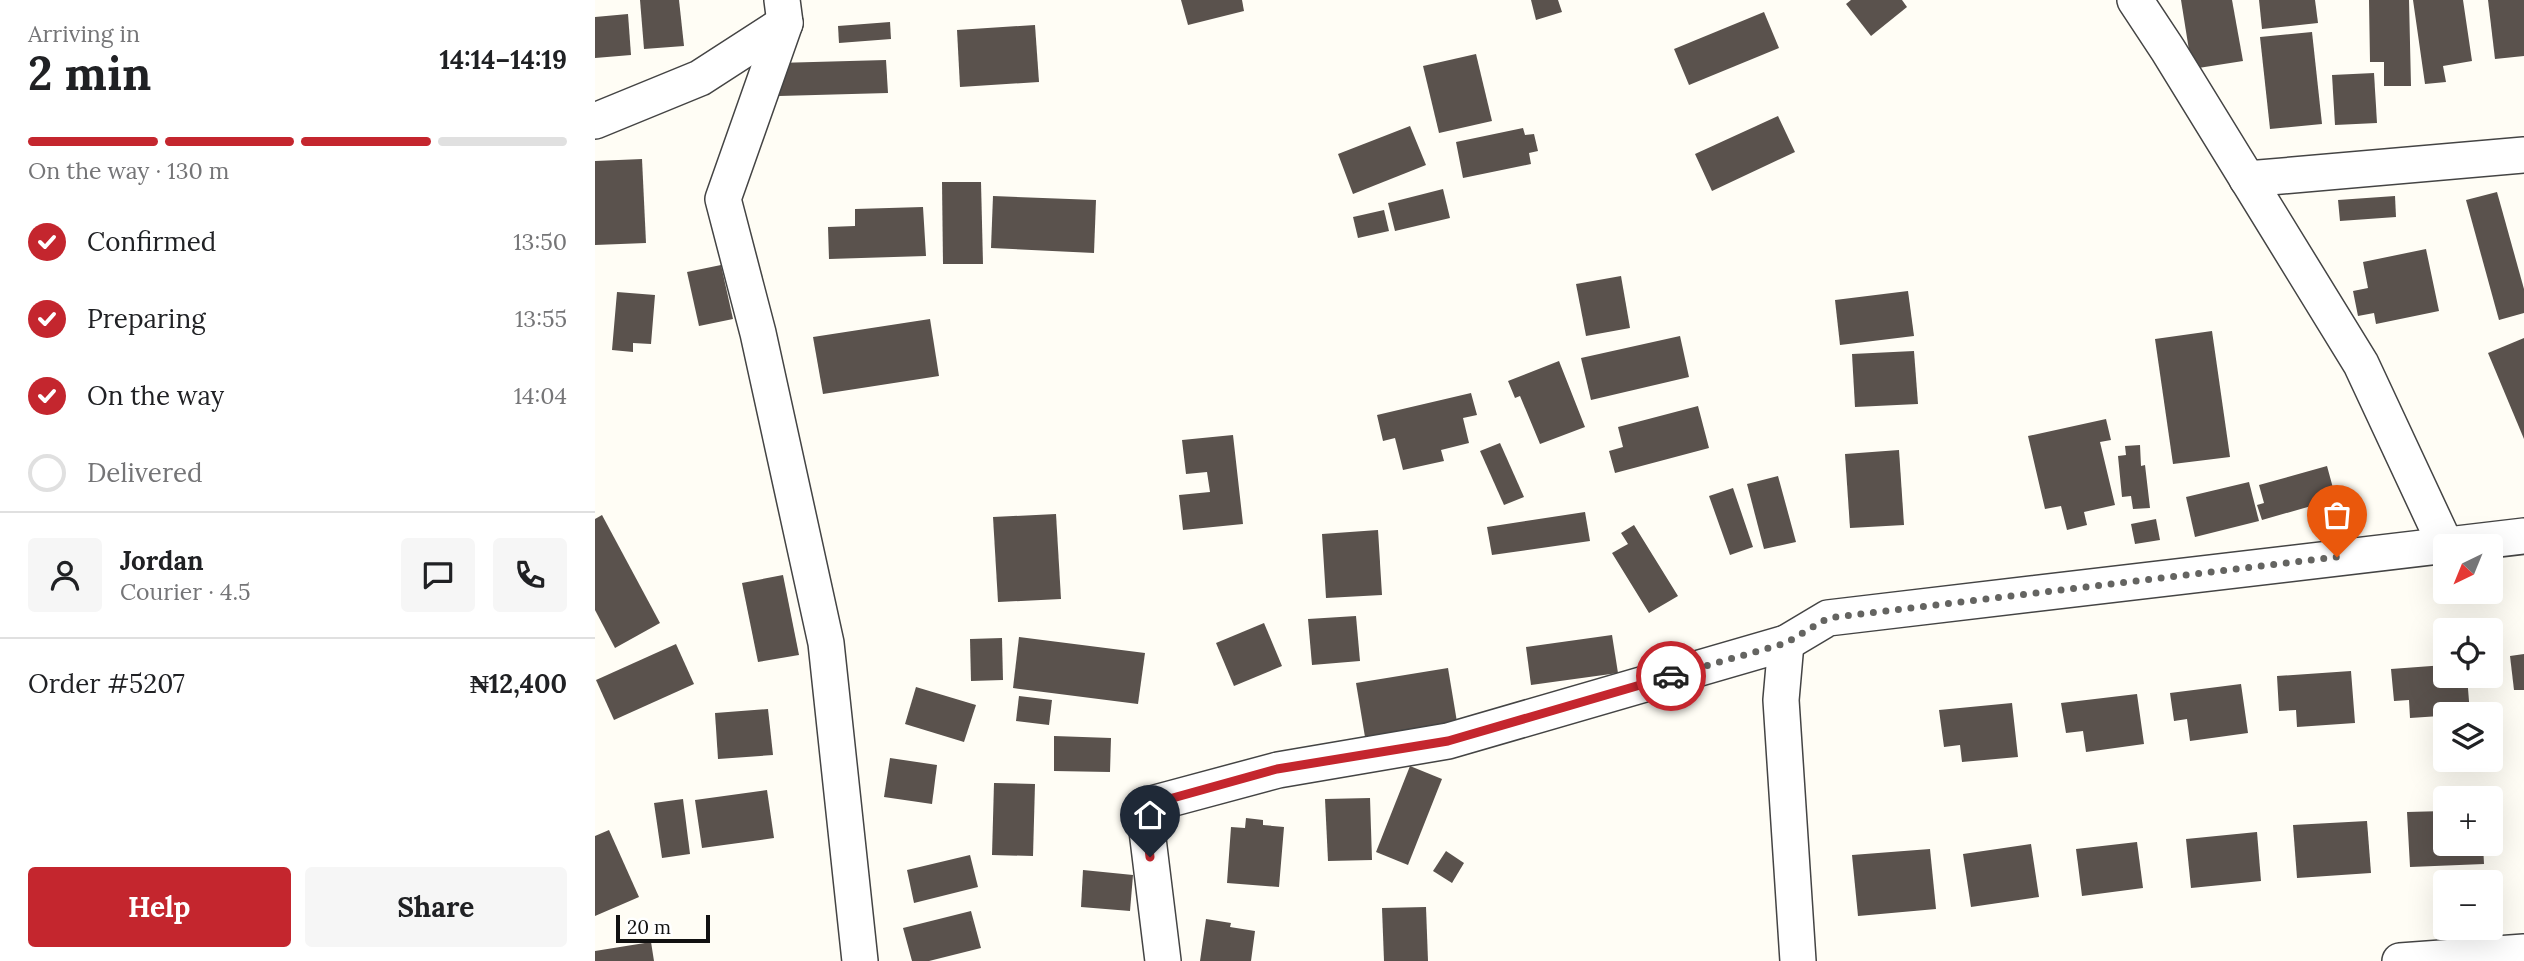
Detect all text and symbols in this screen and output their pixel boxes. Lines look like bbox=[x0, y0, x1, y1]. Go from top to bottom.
text: Arriving in bbox=[28, 19, 140, 48]
text: 14:14–14:19 bbox=[439, 43, 567, 76]
text: 2 min bbox=[28, 44, 151, 103]
text: On the way · 130 m bbox=[28, 156, 229, 185]
icon: check bbox=[28, 223, 66, 261]
text: Confirmed bbox=[87, 225, 216, 258]
text: 13:50 bbox=[513, 227, 567, 256]
icon: check bbox=[28, 300, 66, 338]
text: Preparing bbox=[87, 302, 206, 335]
text: 13:55 bbox=[515, 304, 567, 333]
icon: check bbox=[28, 377, 66, 415]
text: On the way bbox=[87, 379, 224, 412]
text: 14:04 bbox=[514, 381, 567, 410]
text: Delivered bbox=[87, 456, 203, 489]
pin bbox=[2307, 485, 2367, 557]
icon: bag bbox=[2318, 496, 2356, 534]
north arrow bbox=[2433, 534, 2503, 604]
map controls bbox=[2433, 534, 2503, 940]
button: person bbox=[28, 538, 102, 612]
button: chat bbox=[401, 538, 475, 612]
button: phone bbox=[493, 538, 567, 612]
text: Jordan bbox=[120, 544, 204, 577]
text: Courier · 4.5 bbox=[120, 577, 251, 606]
button: locate bbox=[2433, 618, 2503, 688]
courier bbox=[1636, 641, 1706, 711]
icon: car bbox=[1652, 657, 1690, 695]
text: Order #5207 bbox=[28, 667, 185, 700]
text: ₦12,400 bbox=[470, 667, 567, 700]
button: layers bbox=[2433, 702, 2503, 772]
pin bbox=[1120, 785, 1180, 857]
button: + bbox=[2433, 786, 2503, 856]
icon: home bbox=[1131, 796, 1169, 834]
button: Help bbox=[28, 867, 291, 947]
button: Share bbox=[305, 867, 567, 947]
button: − bbox=[2433, 870, 2503, 940]
scale bar bbox=[616, 912, 711, 944]
text: 20 m bbox=[627, 915, 671, 939]

